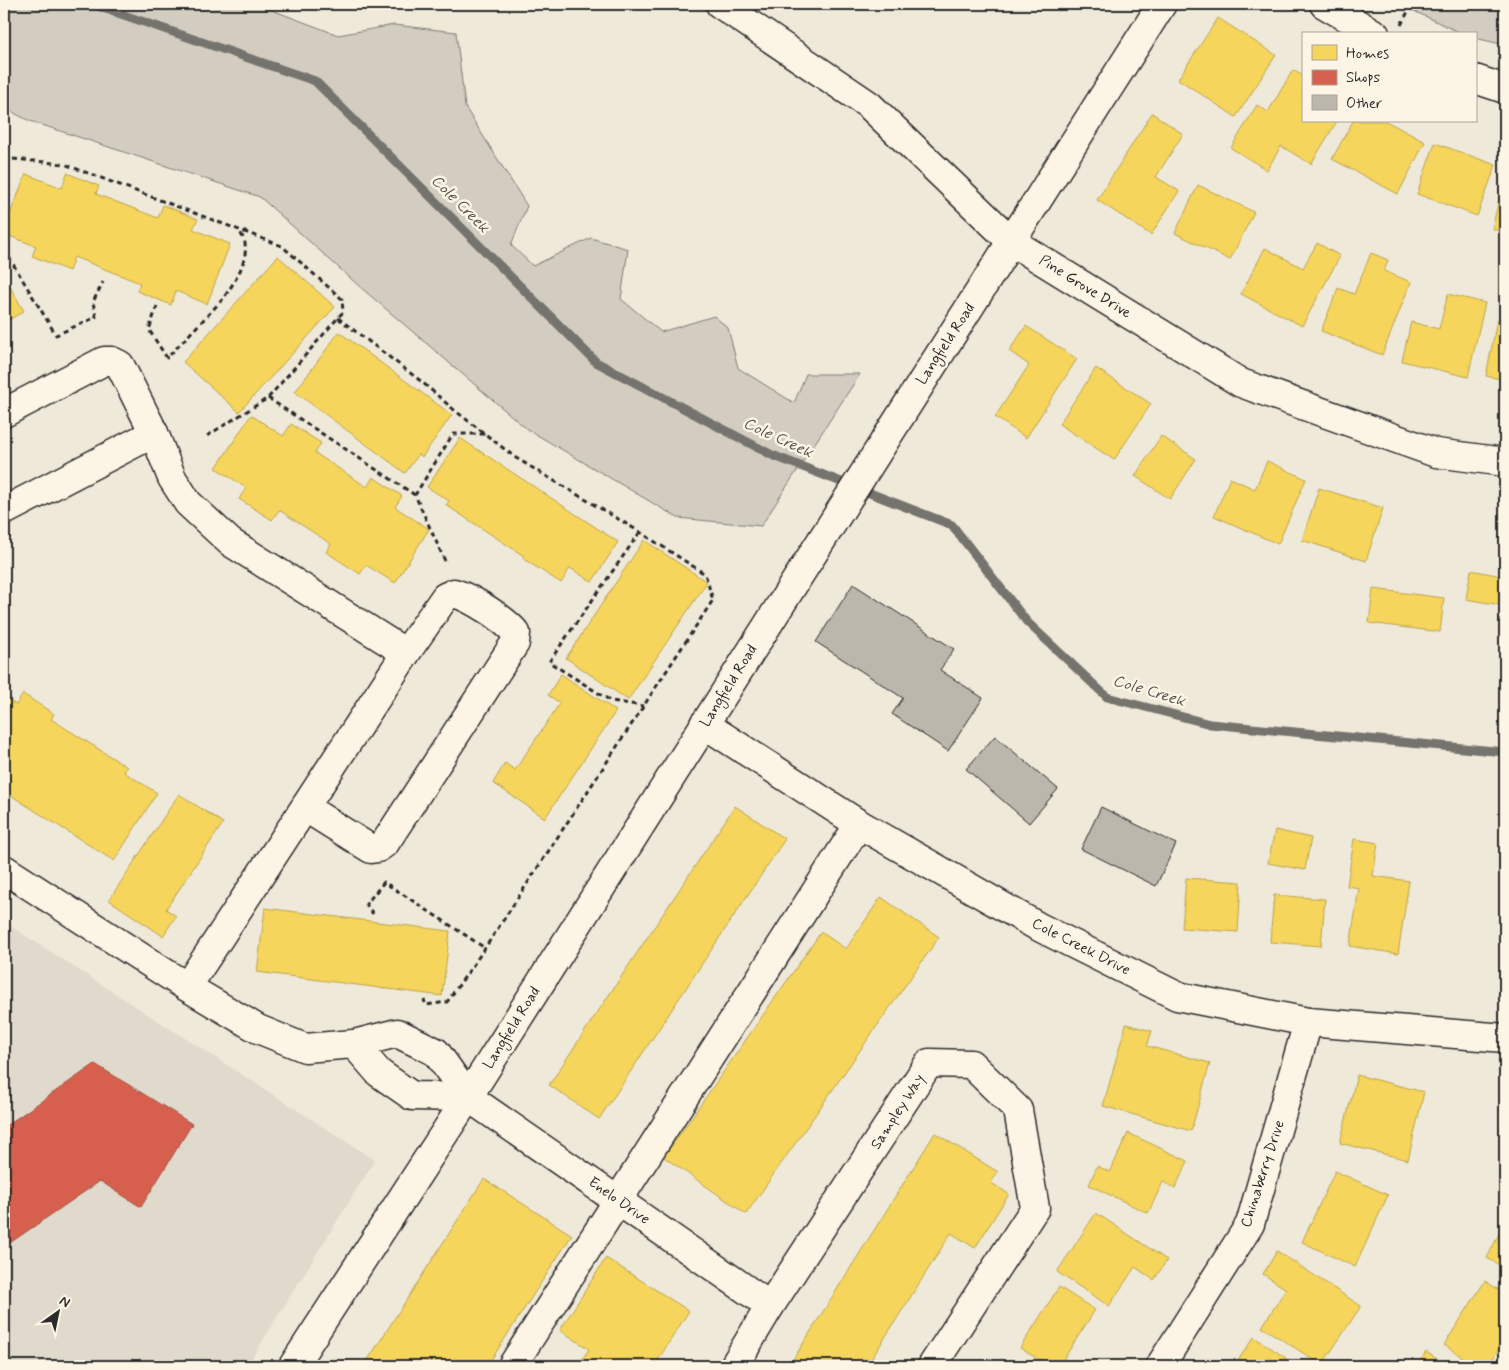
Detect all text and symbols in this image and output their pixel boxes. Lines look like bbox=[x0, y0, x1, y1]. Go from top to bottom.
legend bbox=[1302, 32, 1476, 122]
text: Homes bbox=[1346, 44, 1389, 64]
text: Shops bbox=[1346, 68, 1381, 88]
text: Other bbox=[1346, 94, 1382, 114]
water label: Cole Creek bbox=[426, 170, 494, 238]
street label: Pine Grove Drive bbox=[1035, 251, 1135, 323]
street label: Langfield Road bbox=[912, 299, 981, 389]
water label: Cole Creek bbox=[740, 413, 817, 464]
street label: Langfield Road bbox=[696, 641, 763, 732]
water label: Cole Creek bbox=[1110, 670, 1189, 712]
street label: Cole Creek Drive bbox=[1028, 914, 1134, 981]
street label: Langfield Road bbox=[479, 983, 546, 1074]
street label: Sampley Way bbox=[866, 1070, 930, 1154]
street label: Chinaberry Drive bbox=[1236, 1118, 1290, 1230]
street label: Enelo Drive bbox=[584, 1172, 654, 1230]
north arrow bbox=[32, 1288, 82, 1338]
text: N bbox=[56, 1292, 73, 1312]

